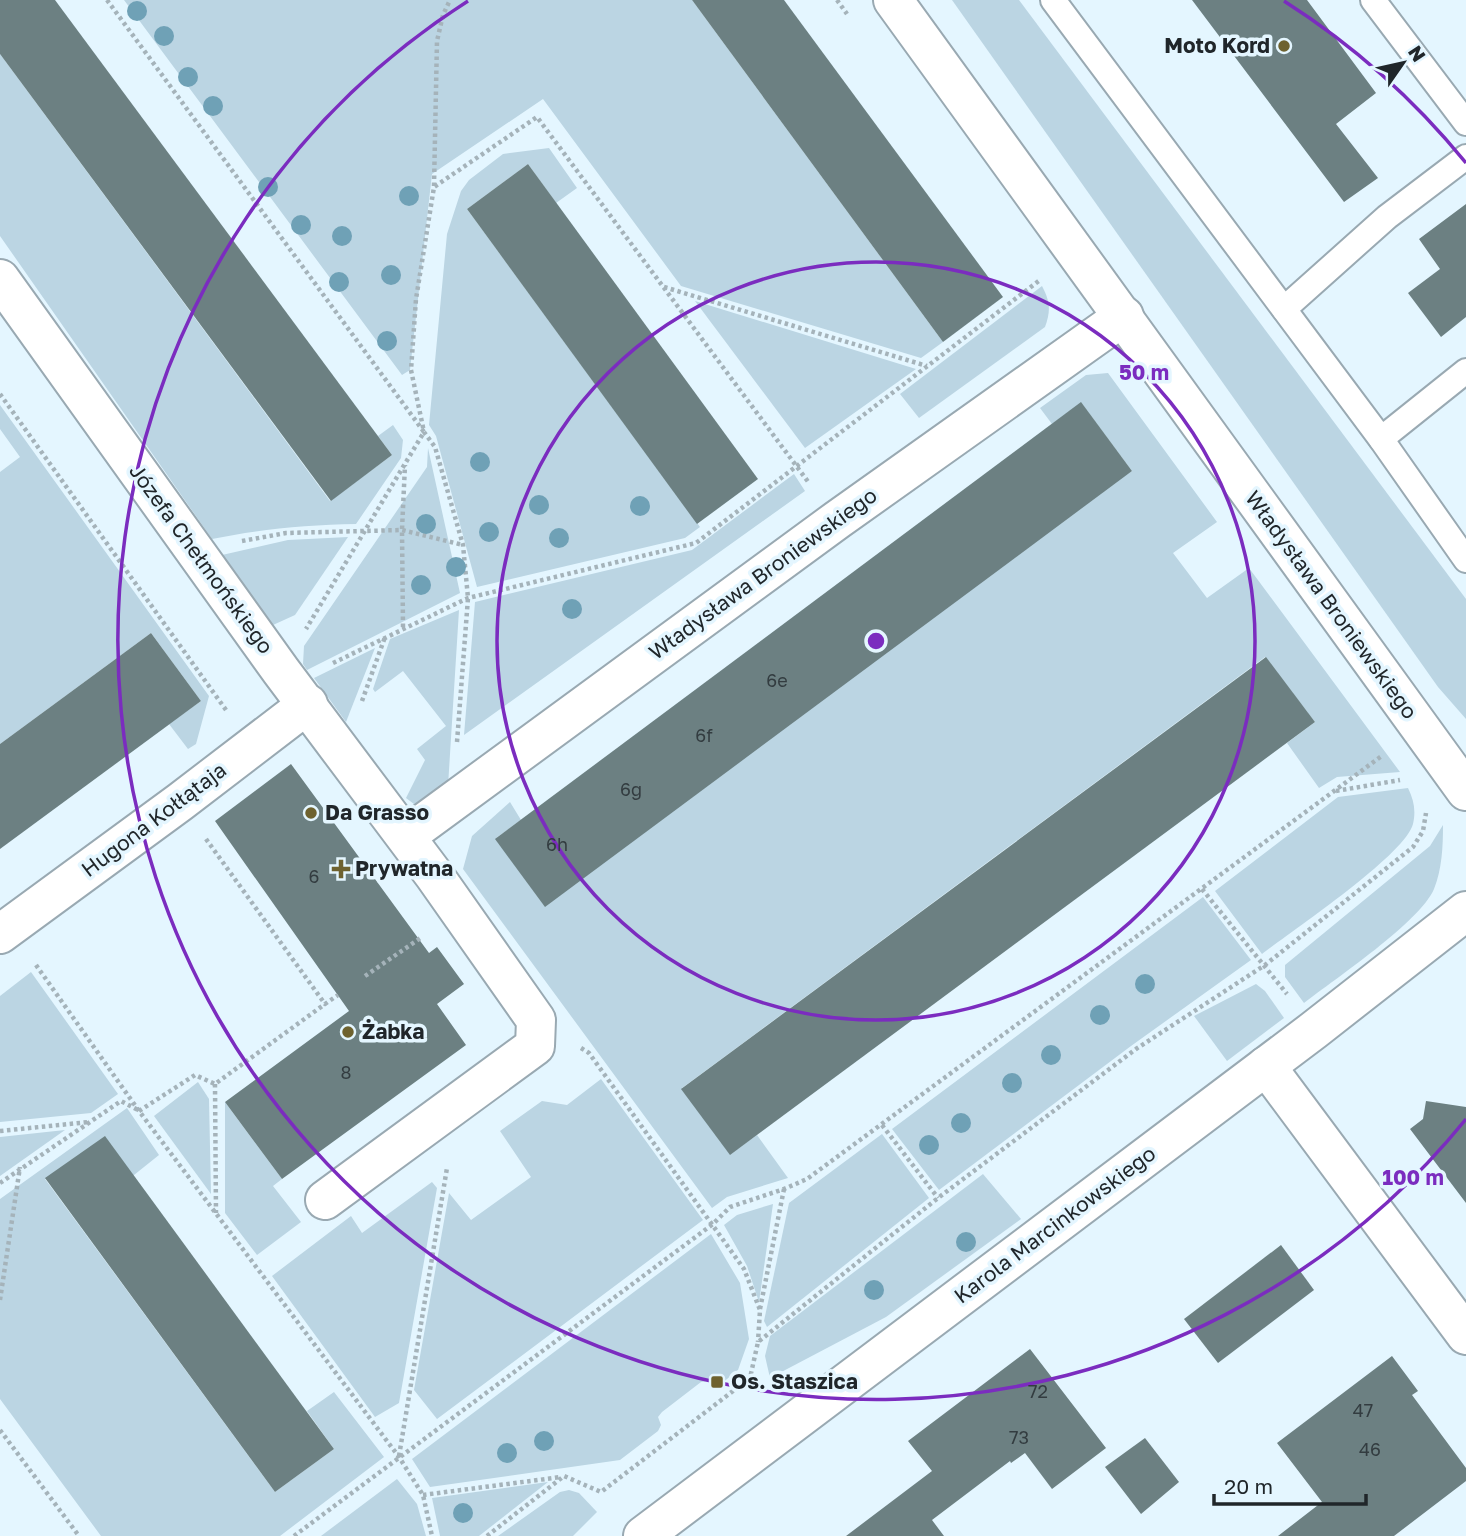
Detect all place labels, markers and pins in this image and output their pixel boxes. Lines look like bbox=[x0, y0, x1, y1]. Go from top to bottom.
place label: Moto Kord bbox=[1164, 32, 1270, 58]
marker: Moto Kord bbox=[1276, 38, 1292, 54]
centre of rings bbox=[864, 629, 888, 653]
place label: Da Grasso bbox=[325, 799, 429, 825]
marker: Da Grasso bbox=[303, 805, 319, 821]
place label: Prywatna bbox=[355, 855, 453, 881]
marker: Prywatna bbox=[333, 861, 349, 877]
place label: Żabka bbox=[362, 1018, 424, 1044]
marker: Żabka bbox=[340, 1024, 356, 1040]
place label: Os. Staszica bbox=[731, 1368, 858, 1394]
marker: Os. Staszica bbox=[709, 1374, 725, 1390]

